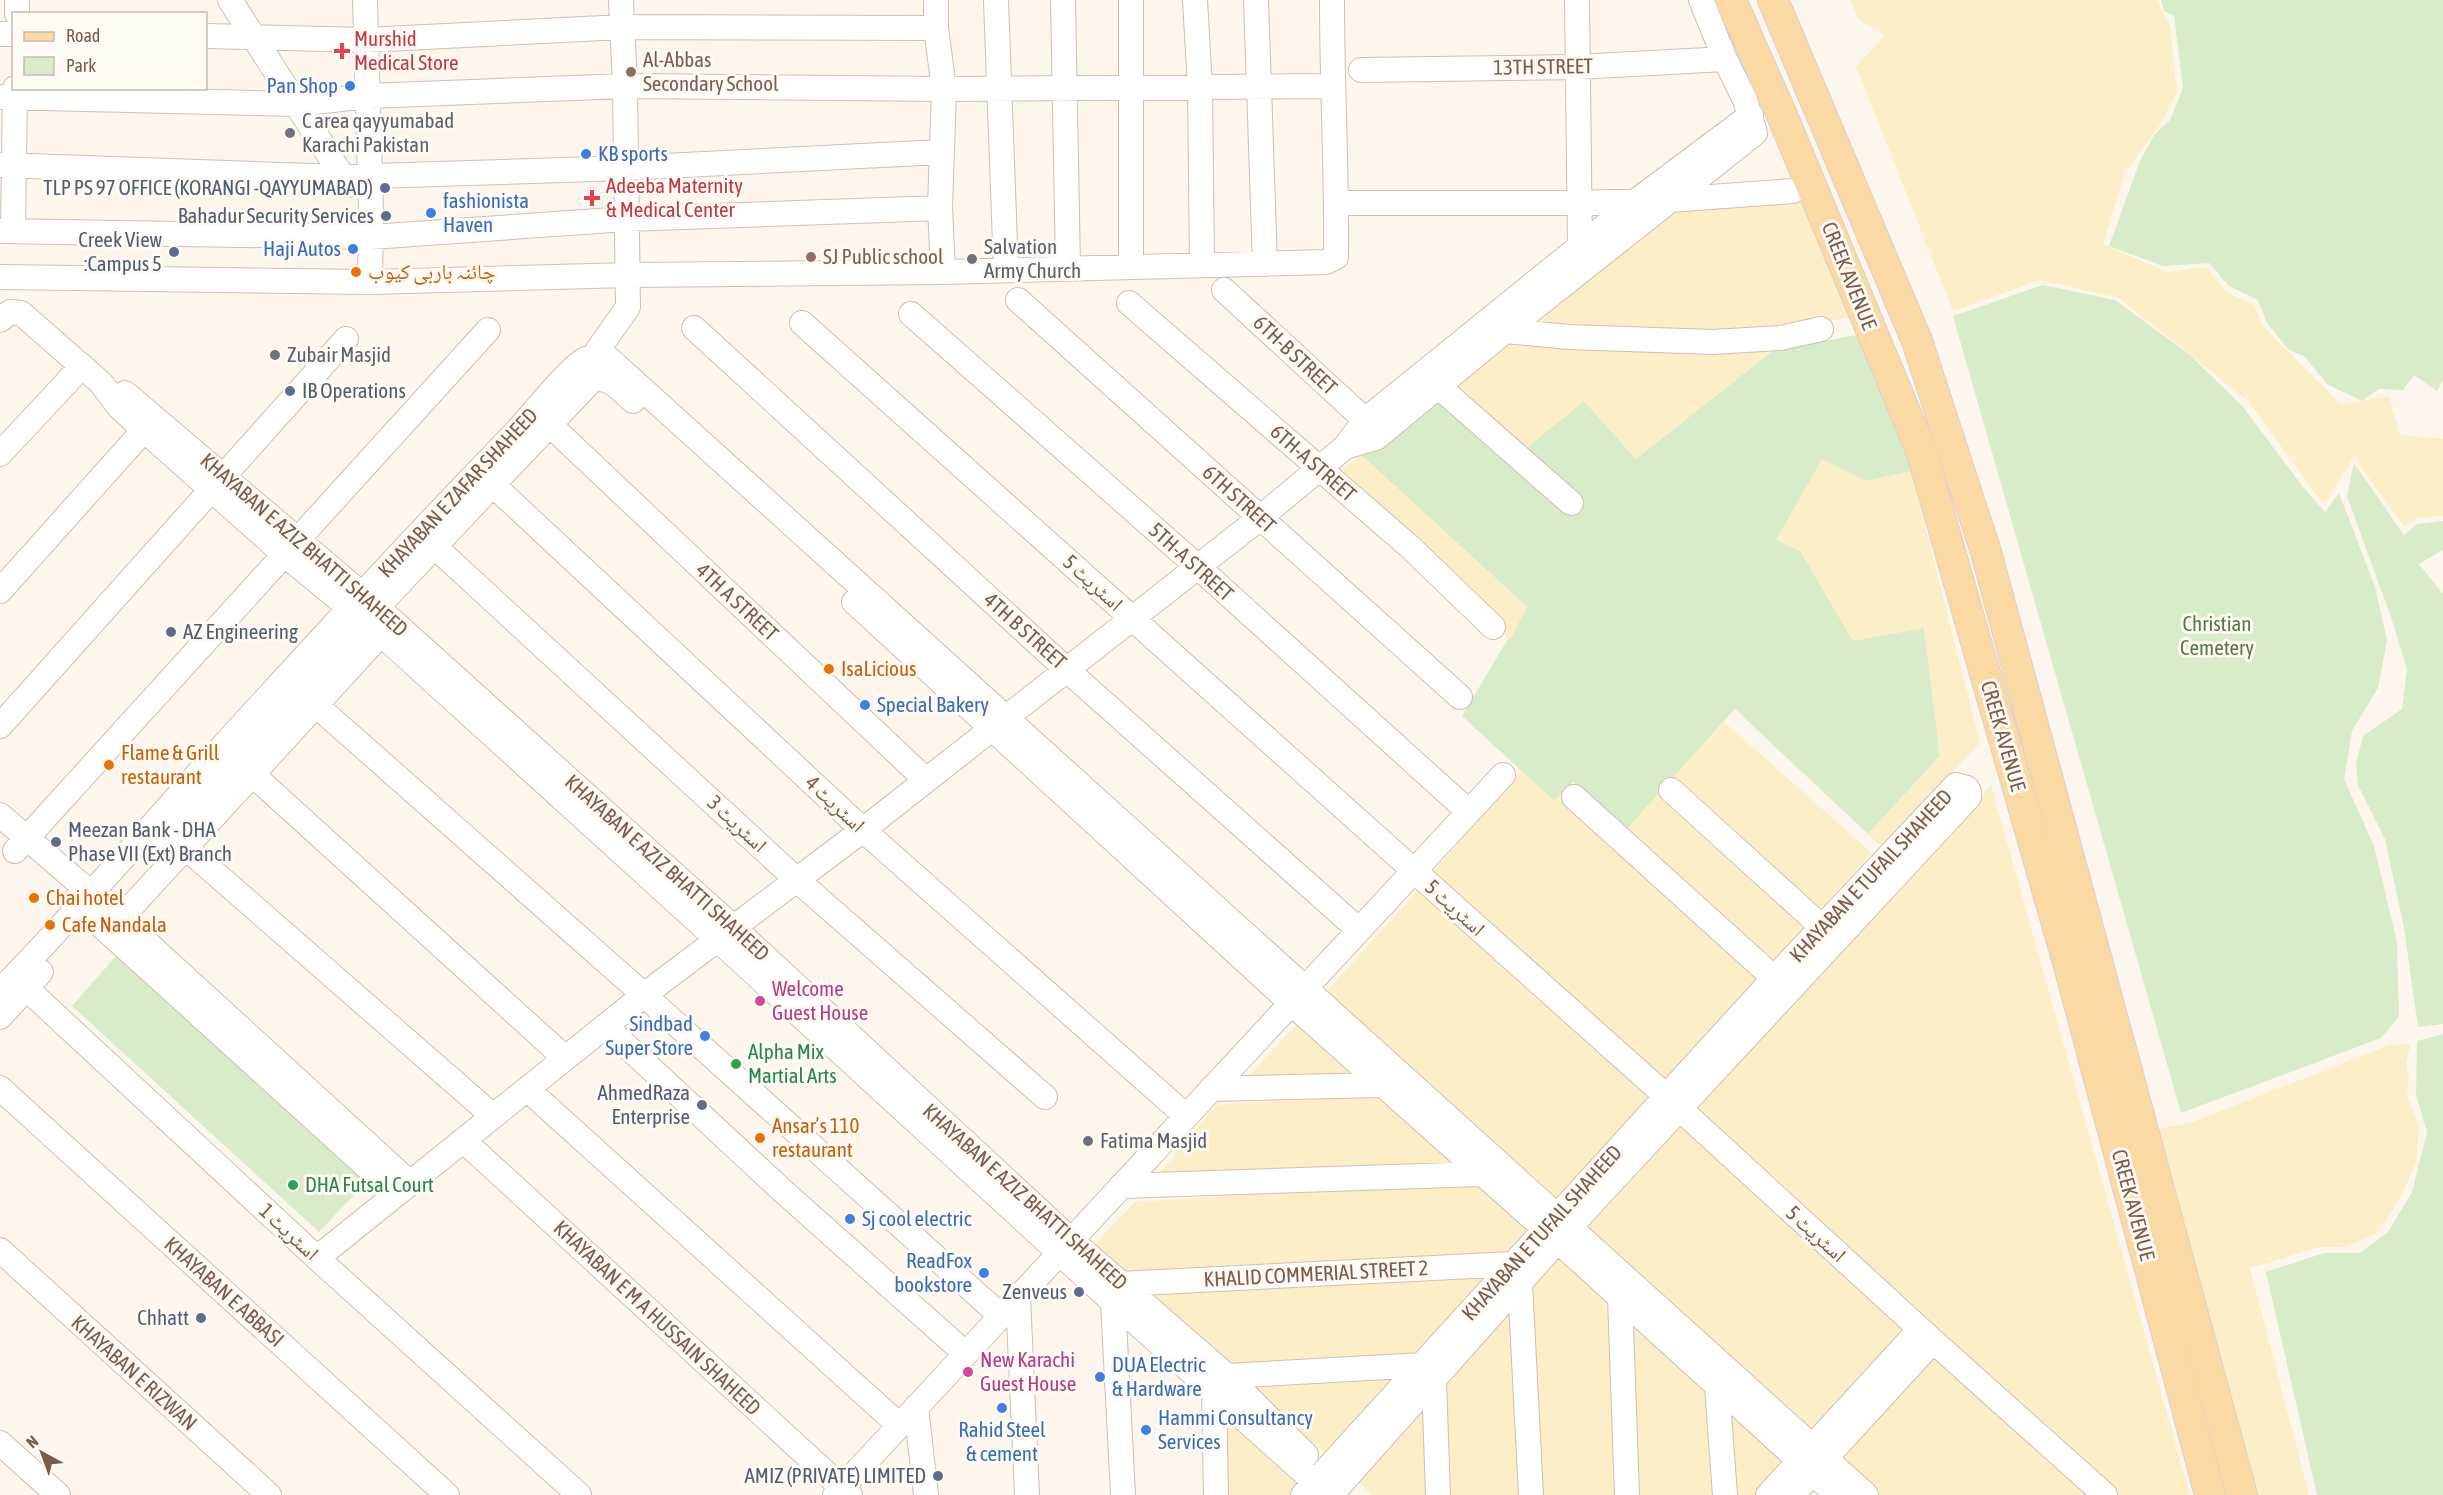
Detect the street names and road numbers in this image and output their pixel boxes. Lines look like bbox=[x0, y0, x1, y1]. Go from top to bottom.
street label: 13TH STREET bbox=[1493, 53, 1593, 79]
street label: CREEK AVENUE bbox=[1817, 218, 1882, 333]
street label: 6TH-B STREET bbox=[1249, 310, 1342, 399]
street label: KHAYABAN E ZAFAR SHAHEED bbox=[373, 403, 542, 582]
street label: 6TH-A STREET bbox=[1266, 419, 1361, 506]
street label: KHAYABAN E AZIZ BHATTI SHAHEED bbox=[196, 448, 413, 641]
street label: 6TH STREET bbox=[1198, 459, 1281, 537]
street label: 5TH-A STREET bbox=[1144, 517, 1239, 605]
street label: اسٹریٹ 5 bbox=[1059, 549, 1128, 616]
street label: 4TH A STREET bbox=[692, 557, 784, 645]
street label: 4TH B STREET bbox=[979, 587, 1072, 674]
street label: CREEK AVENUE bbox=[1977, 678, 2031, 794]
street label: KHAYABAN E AZIZ BHATTI SHAHEED bbox=[561, 769, 775, 965]
street label: اسٹریٹ 4 bbox=[801, 770, 870, 837]
street label: KHAYABAN E TUFAIL SHAHEED bbox=[1784, 784, 1956, 967]
street label: اسٹریٹ 3 bbox=[703, 790, 772, 857]
street label: اسٹریٹ 5 bbox=[1421, 874, 1490, 941]
street label: KHAYABAN E AZIZ BHATTI SHAHEED bbox=[919, 1098, 1133, 1294]
street label: KHAYABAN E TUFAIL SHAHEED bbox=[1456, 1140, 1626, 1325]
street label: CREEK AVENUE bbox=[2108, 1147, 2160, 1263]
street label: اسٹریٹ 1 bbox=[255, 1198, 324, 1265]
street label: اسٹریٹ 5 bbox=[1782, 1200, 1851, 1267]
street label: KHAYABAN E M A HUSSAIN SHAHEED bbox=[549, 1215, 766, 1420]
street label: KHAYABAN E ABBASI bbox=[160, 1231, 289, 1351]
street label: KHALID COMMERIAL STREET 2 bbox=[1203, 1255, 1429, 1291]
street label: KHAYABAN E RIZWAN bbox=[67, 1310, 202, 1435]

